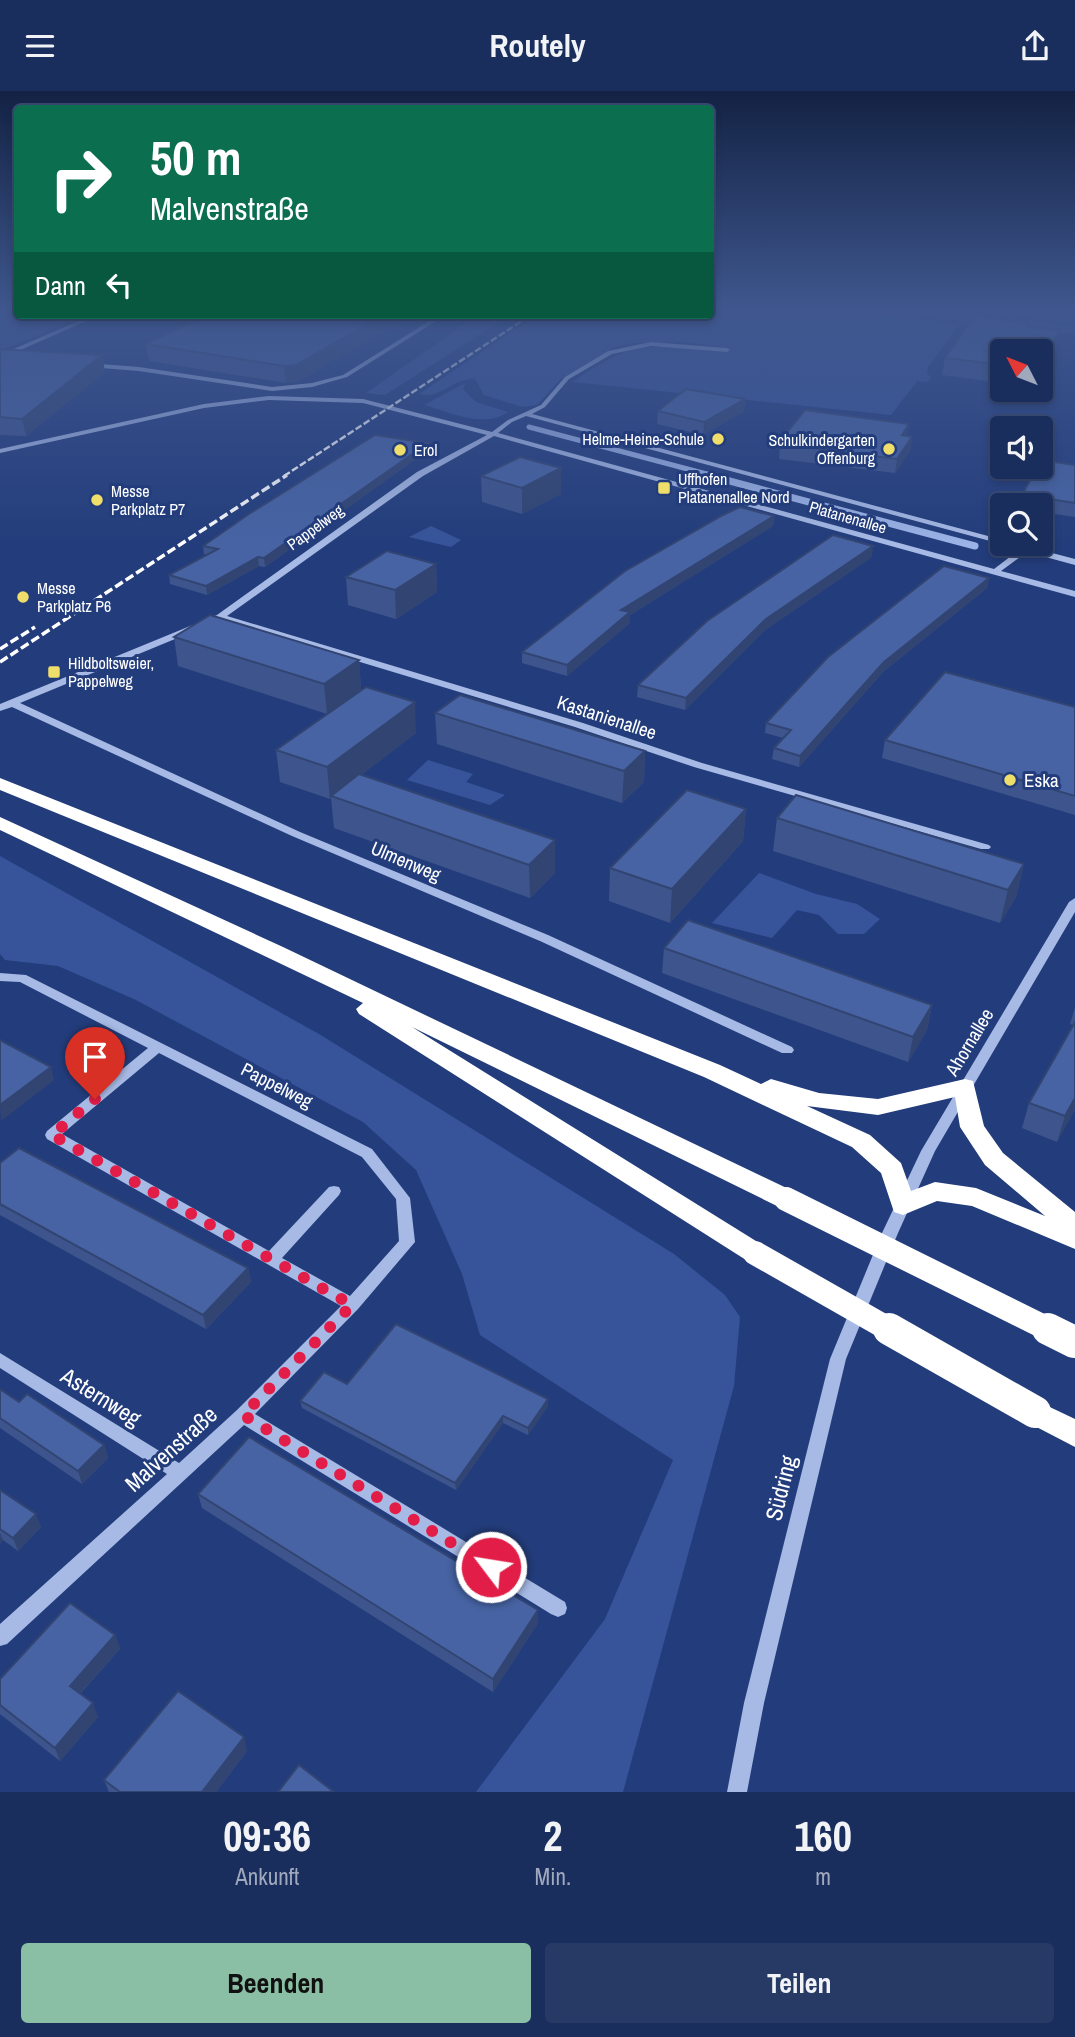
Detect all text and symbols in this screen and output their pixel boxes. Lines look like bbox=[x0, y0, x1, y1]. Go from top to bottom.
text: Routely bbox=[489, 24, 586, 67]
icon: menu bbox=[21, 27, 59, 65]
icon: share bbox=[1016, 27, 1054, 65]
text: 50 m bbox=[150, 124, 242, 190]
icon: right bbox=[35, 133, 126, 224]
text: Malvenstraße bbox=[150, 187, 309, 230]
icon: left bbox=[100, 266, 138, 304]
text: Dann bbox=[35, 268, 86, 303]
north arrow bbox=[990, 339, 1054, 403]
map controls bbox=[990, 339, 1053, 556]
button: sound bbox=[990, 416, 1053, 479]
place label: Helme-Heine-Schule bbox=[582, 428, 704, 450]
place label: Schulkindergarten Offenburg bbox=[769, 429, 876, 469]
marker: Helme-Heine-Schule bbox=[710, 431, 726, 447]
place label: Erol bbox=[414, 439, 437, 461]
marker: Schulkindergarten Offenburg bbox=[881, 441, 897, 457]
marker: Erol bbox=[392, 442, 408, 458]
place label: Uffhofen Platanenallee Nord bbox=[678, 468, 790, 508]
place label: Messe Parkplatz P7 bbox=[111, 480, 185, 520]
marker: Uffhofen Platanenallee Nord bbox=[656, 480, 672, 496]
marker: Messe Parkplatz P7 bbox=[89, 492, 105, 508]
button: search bbox=[990, 493, 1053, 556]
street label: Platanenallee bbox=[807, 495, 889, 539]
street label: Pappelweg bbox=[282, 499, 348, 555]
place label: Messe Parkplatz P6 bbox=[37, 577, 111, 617]
marker: Messe Parkplatz P6 bbox=[15, 589, 31, 605]
place label: Hildboltsweier, Pappelweg bbox=[68, 652, 154, 692]
marker: Hildboltsweier, Pappelweg bbox=[46, 664, 62, 680]
street label: Kastanienallee bbox=[554, 689, 660, 745]
place label: Eska bbox=[1024, 767, 1059, 793]
marker: Eska bbox=[1002, 772, 1018, 788]
street label: Ulmenweg bbox=[367, 835, 445, 887]
street label: Ahornallee bbox=[938, 1003, 999, 1081]
pin bbox=[65, 1027, 125, 1099]
icon: arrive bbox=[76, 1038, 114, 1076]
street label: Pappelweg bbox=[237, 1056, 318, 1114]
street label: Asternweg bbox=[54, 1359, 148, 1434]
street label: Malvenstraße bbox=[118, 1399, 223, 1498]
street label: Südring bbox=[757, 1452, 804, 1524]
position arrow bbox=[454, 1530, 528, 1604]
text: 09:36 bbox=[223, 1808, 311, 1864]
text: 2 bbox=[543, 1808, 562, 1864]
text: 160 bbox=[794, 1808, 852, 1864]
text: Ankunft bbox=[235, 1861, 299, 1892]
text: Min. bbox=[534, 1861, 571, 1892]
text: m bbox=[815, 1861, 831, 1892]
button: Beenden bbox=[21, 1943, 531, 2023]
button: Teilen bbox=[545, 1943, 1054, 2023]

